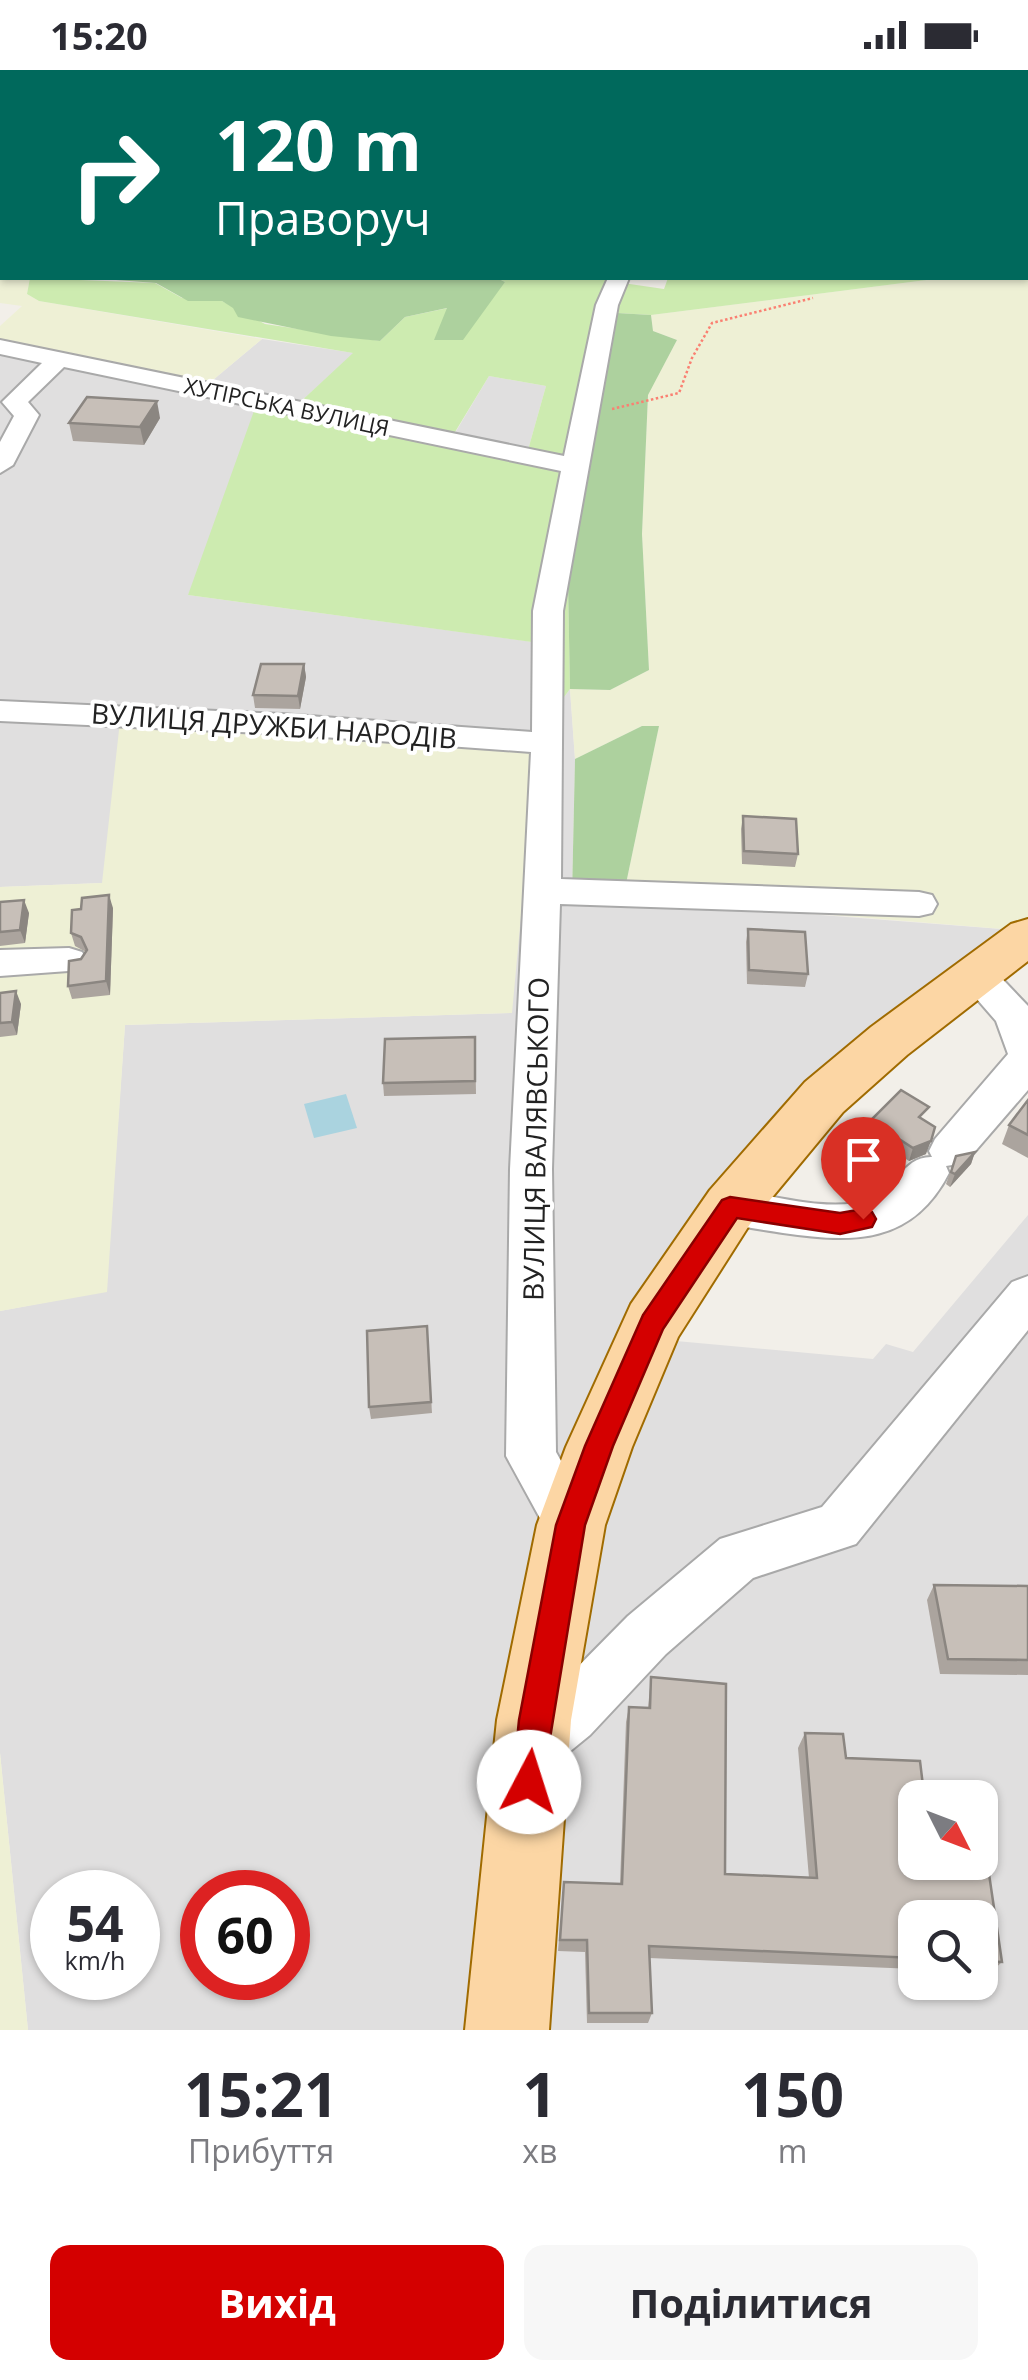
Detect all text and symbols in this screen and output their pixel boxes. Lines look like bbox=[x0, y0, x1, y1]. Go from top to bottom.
text: 15:20 bbox=[50, 9, 148, 61]
text: 120 m bbox=[215, 96, 422, 192]
icon: right bbox=[50, 110, 180, 240]
text: Праворуч bbox=[215, 187, 431, 248]
street label: ХУТІРСЬКА ВУЛИЦЯ bbox=[182, 370, 392, 442]
street label: ВУЛИЦЯ ДРУЖБИ НАРОДІВ bbox=[90, 693, 458, 757]
street label: ВУЛИЦЯ ВАЛЯВСЬКОГО bbox=[513, 977, 557, 1301]
pin bbox=[821, 1117, 906, 1220]
icon: arrive bbox=[836, 1132, 891, 1187]
position arrow bbox=[477, 1730, 581, 1834]
north arrow bbox=[898, 1780, 998, 1880]
map controls bbox=[898, 1780, 998, 2000]
speed limit sign: 60 bbox=[180, 1870, 310, 2000]
text: 54 bbox=[66, 1889, 124, 1957]
button: search bbox=[898, 1900, 998, 2000]
text: km/h bbox=[65, 1943, 125, 1977]
text: 15:21 bbox=[184, 2053, 338, 2135]
text: 1 bbox=[523, 2053, 557, 2135]
text: 150 bbox=[741, 2053, 844, 2135]
text: Прибуття bbox=[188, 2129, 334, 2172]
text: хв bbox=[522, 2129, 557, 2172]
text: m bbox=[778, 2129, 807, 2172]
button: Вихід bbox=[50, 2245, 504, 2360]
button: Поділитися bbox=[524, 2245, 978, 2360]

